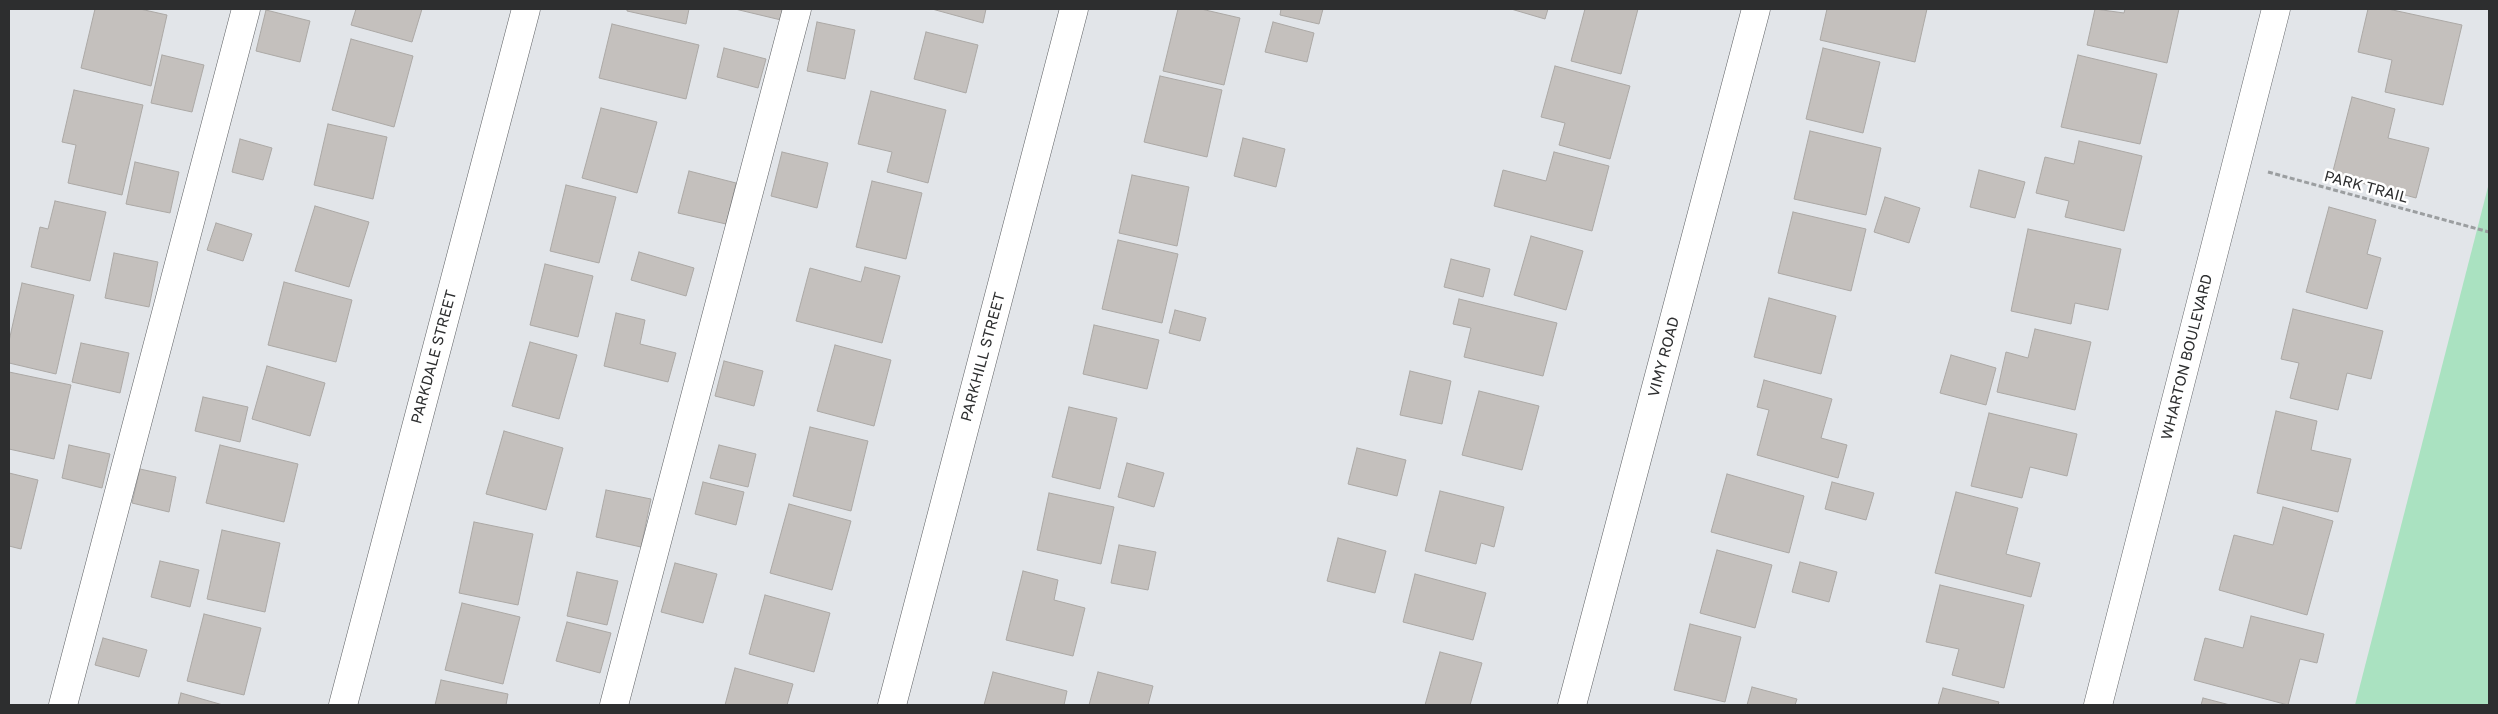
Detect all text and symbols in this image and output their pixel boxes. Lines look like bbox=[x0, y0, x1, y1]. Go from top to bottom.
street label: PARK TRAIL bbox=[2322, 167, 2410, 207]
street label: WHARTON BOULEVARD bbox=[2158, 272, 2216, 442]
street label: PARKDALE STREET bbox=[407, 288, 461, 426]
street label: PARKHILL STREET bbox=[957, 290, 1009, 424]
street label: VIMY ROAD bbox=[1645, 315, 1683, 399]

